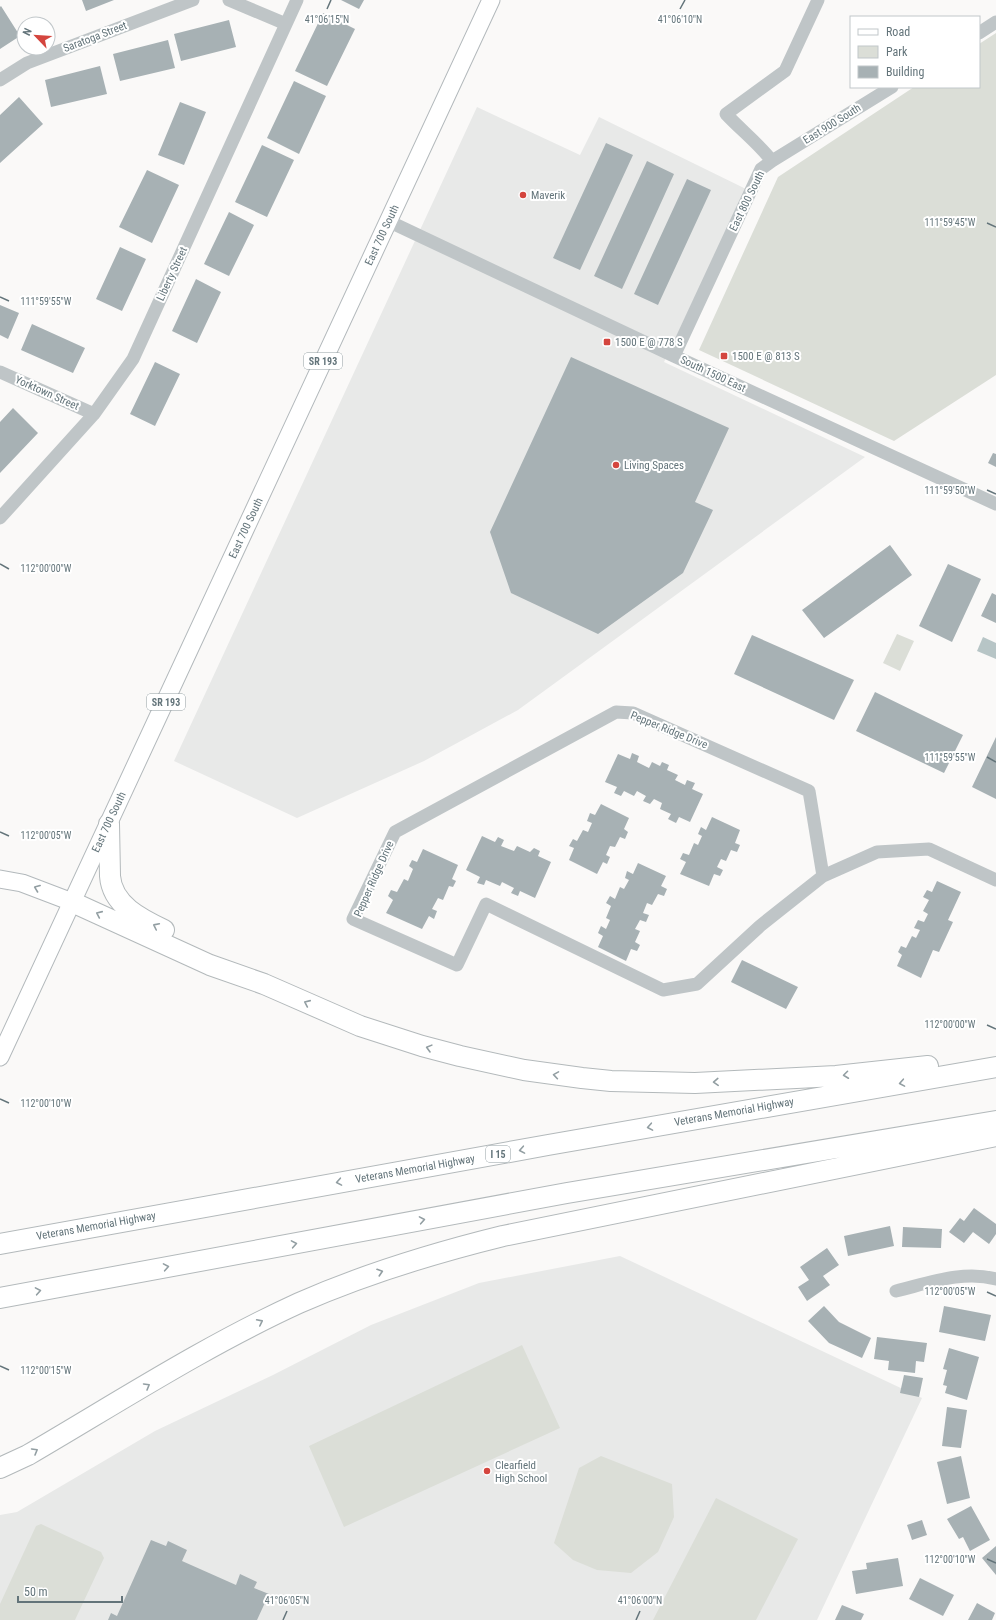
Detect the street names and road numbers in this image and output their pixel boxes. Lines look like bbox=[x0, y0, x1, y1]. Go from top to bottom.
street label: Saratoga Street bbox=[61, 19, 129, 55]
street label: East 900 South bbox=[801, 101, 863, 147]
street label: East 800 South bbox=[727, 169, 767, 233]
street label: East 700 South bbox=[362, 203, 402, 267]
street label: Liberty Street bbox=[154, 245, 190, 303]
road number: SR 193 bbox=[304, 353, 342, 369]
street label: South 1500 East bbox=[678, 353, 748, 395]
street label: Yorktown Street bbox=[13, 373, 81, 413]
street label: East 700 South bbox=[226, 496, 266, 560]
road number: SR 193 bbox=[147, 694, 185, 710]
street label: Pepper Ridge Drive bbox=[629, 709, 709, 751]
street label: East 700 South bbox=[89, 790, 129, 854]
street label: Pepper Ridge Drive bbox=[351, 839, 397, 919]
street label: Veterans Memorial Highway bbox=[673, 1095, 795, 1129]
road number: I 15 bbox=[486, 1146, 510, 1162]
street label: Veterans Memorial Highway bbox=[354, 1152, 476, 1186]
street label: Veterans Memorial Highway bbox=[35, 1209, 157, 1243]

